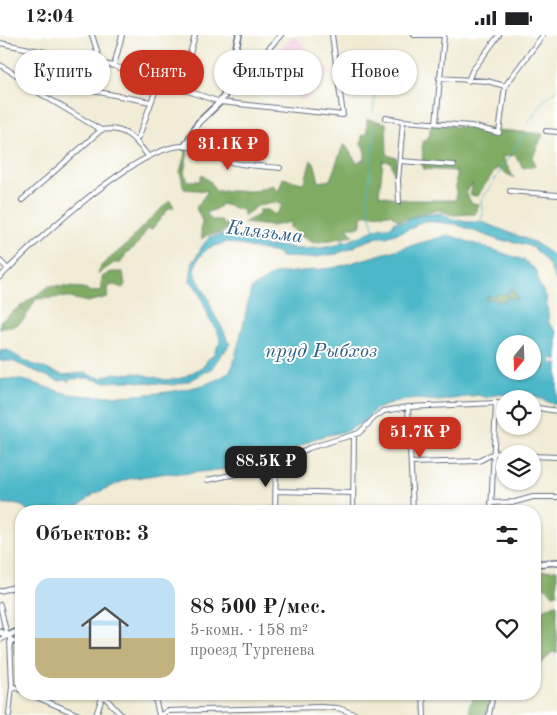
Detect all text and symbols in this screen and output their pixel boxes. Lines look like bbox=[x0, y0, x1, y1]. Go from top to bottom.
text: 12:04 bbox=[25, 8, 74, 27]
chip: Купить bbox=[15, 50, 110, 95]
chip: Снять bbox=[120, 50, 204, 95]
chip: Фильтры bbox=[214, 50, 322, 95]
chip: Новое bbox=[332, 50, 417, 95]
pin: 31.1K ₽ bbox=[182, 129, 274, 171]
text: 31.1K ₽ bbox=[198, 137, 258, 153]
water label: Клязьма bbox=[224, 218, 304, 248]
north arrow bbox=[496, 335, 541, 380]
map controls bbox=[496, 335, 541, 490]
water label: пруд Рыбхоз bbox=[265, 342, 377, 362]
button: locate bbox=[496, 390, 541, 435]
pin: 51.7K ₽ bbox=[374, 417, 466, 459]
text: 51.7K ₽ bbox=[390, 425, 450, 441]
pin: 88.5K ₽ bbox=[220, 445, 312, 488]
button: layers bbox=[496, 445, 541, 490]
text: 88.5K ₽ bbox=[236, 454, 296, 470]
icon: filters bbox=[493, 521, 521, 549]
text: Объектов: 3 bbox=[35, 524, 149, 545]
text: 88 500 ₽/мес. bbox=[190, 597, 326, 618]
icon: home bbox=[75, 598, 135, 658]
icon: heart bbox=[493, 614, 521, 642]
text: 5-комн. · 158 m² bbox=[190, 623, 308, 639]
text: проезд Тургенева bbox=[190, 643, 315, 659]

